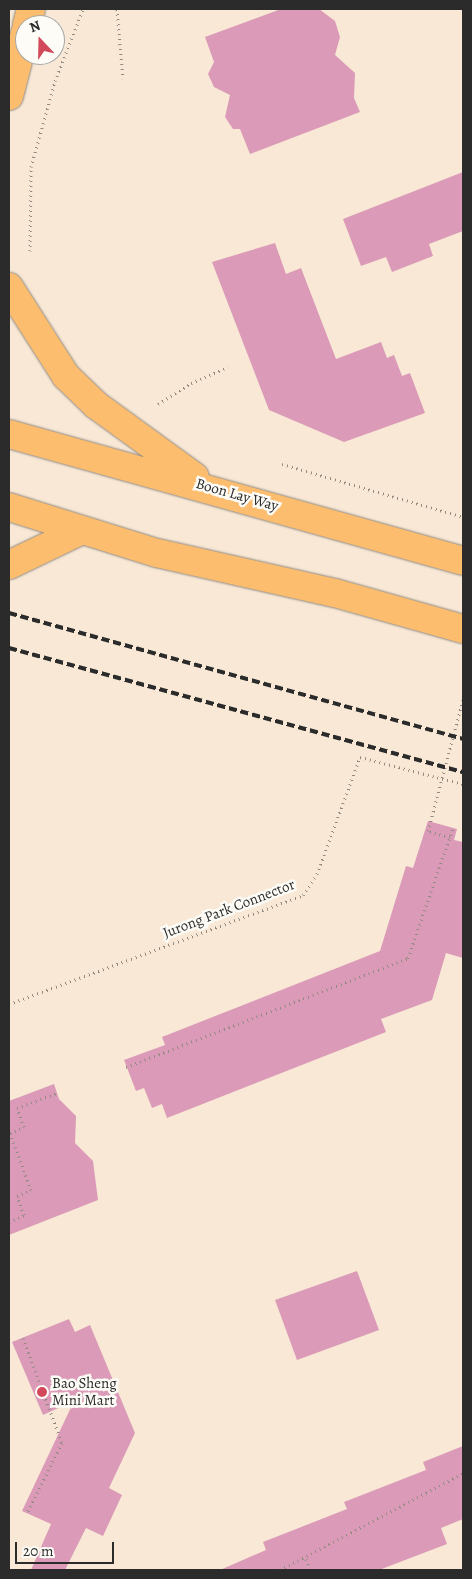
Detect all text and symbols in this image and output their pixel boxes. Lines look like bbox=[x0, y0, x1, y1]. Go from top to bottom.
north arrow bbox=[15, 15, 65, 65]
text: N bbox=[27, 16, 43, 37]
street label: Boon Lay Way bbox=[194, 475, 280, 515]
street label: Jurong Park Connector bbox=[161, 876, 297, 942]
place label: Bao Sheng Mini Mart bbox=[52, 1374, 117, 1409]
marker: Bao Sheng Mini Mart bbox=[36, 1386, 48, 1398]
scale bar bbox=[18, 1532, 116, 1564]
text: 20 m bbox=[23, 1541, 54, 1561]

